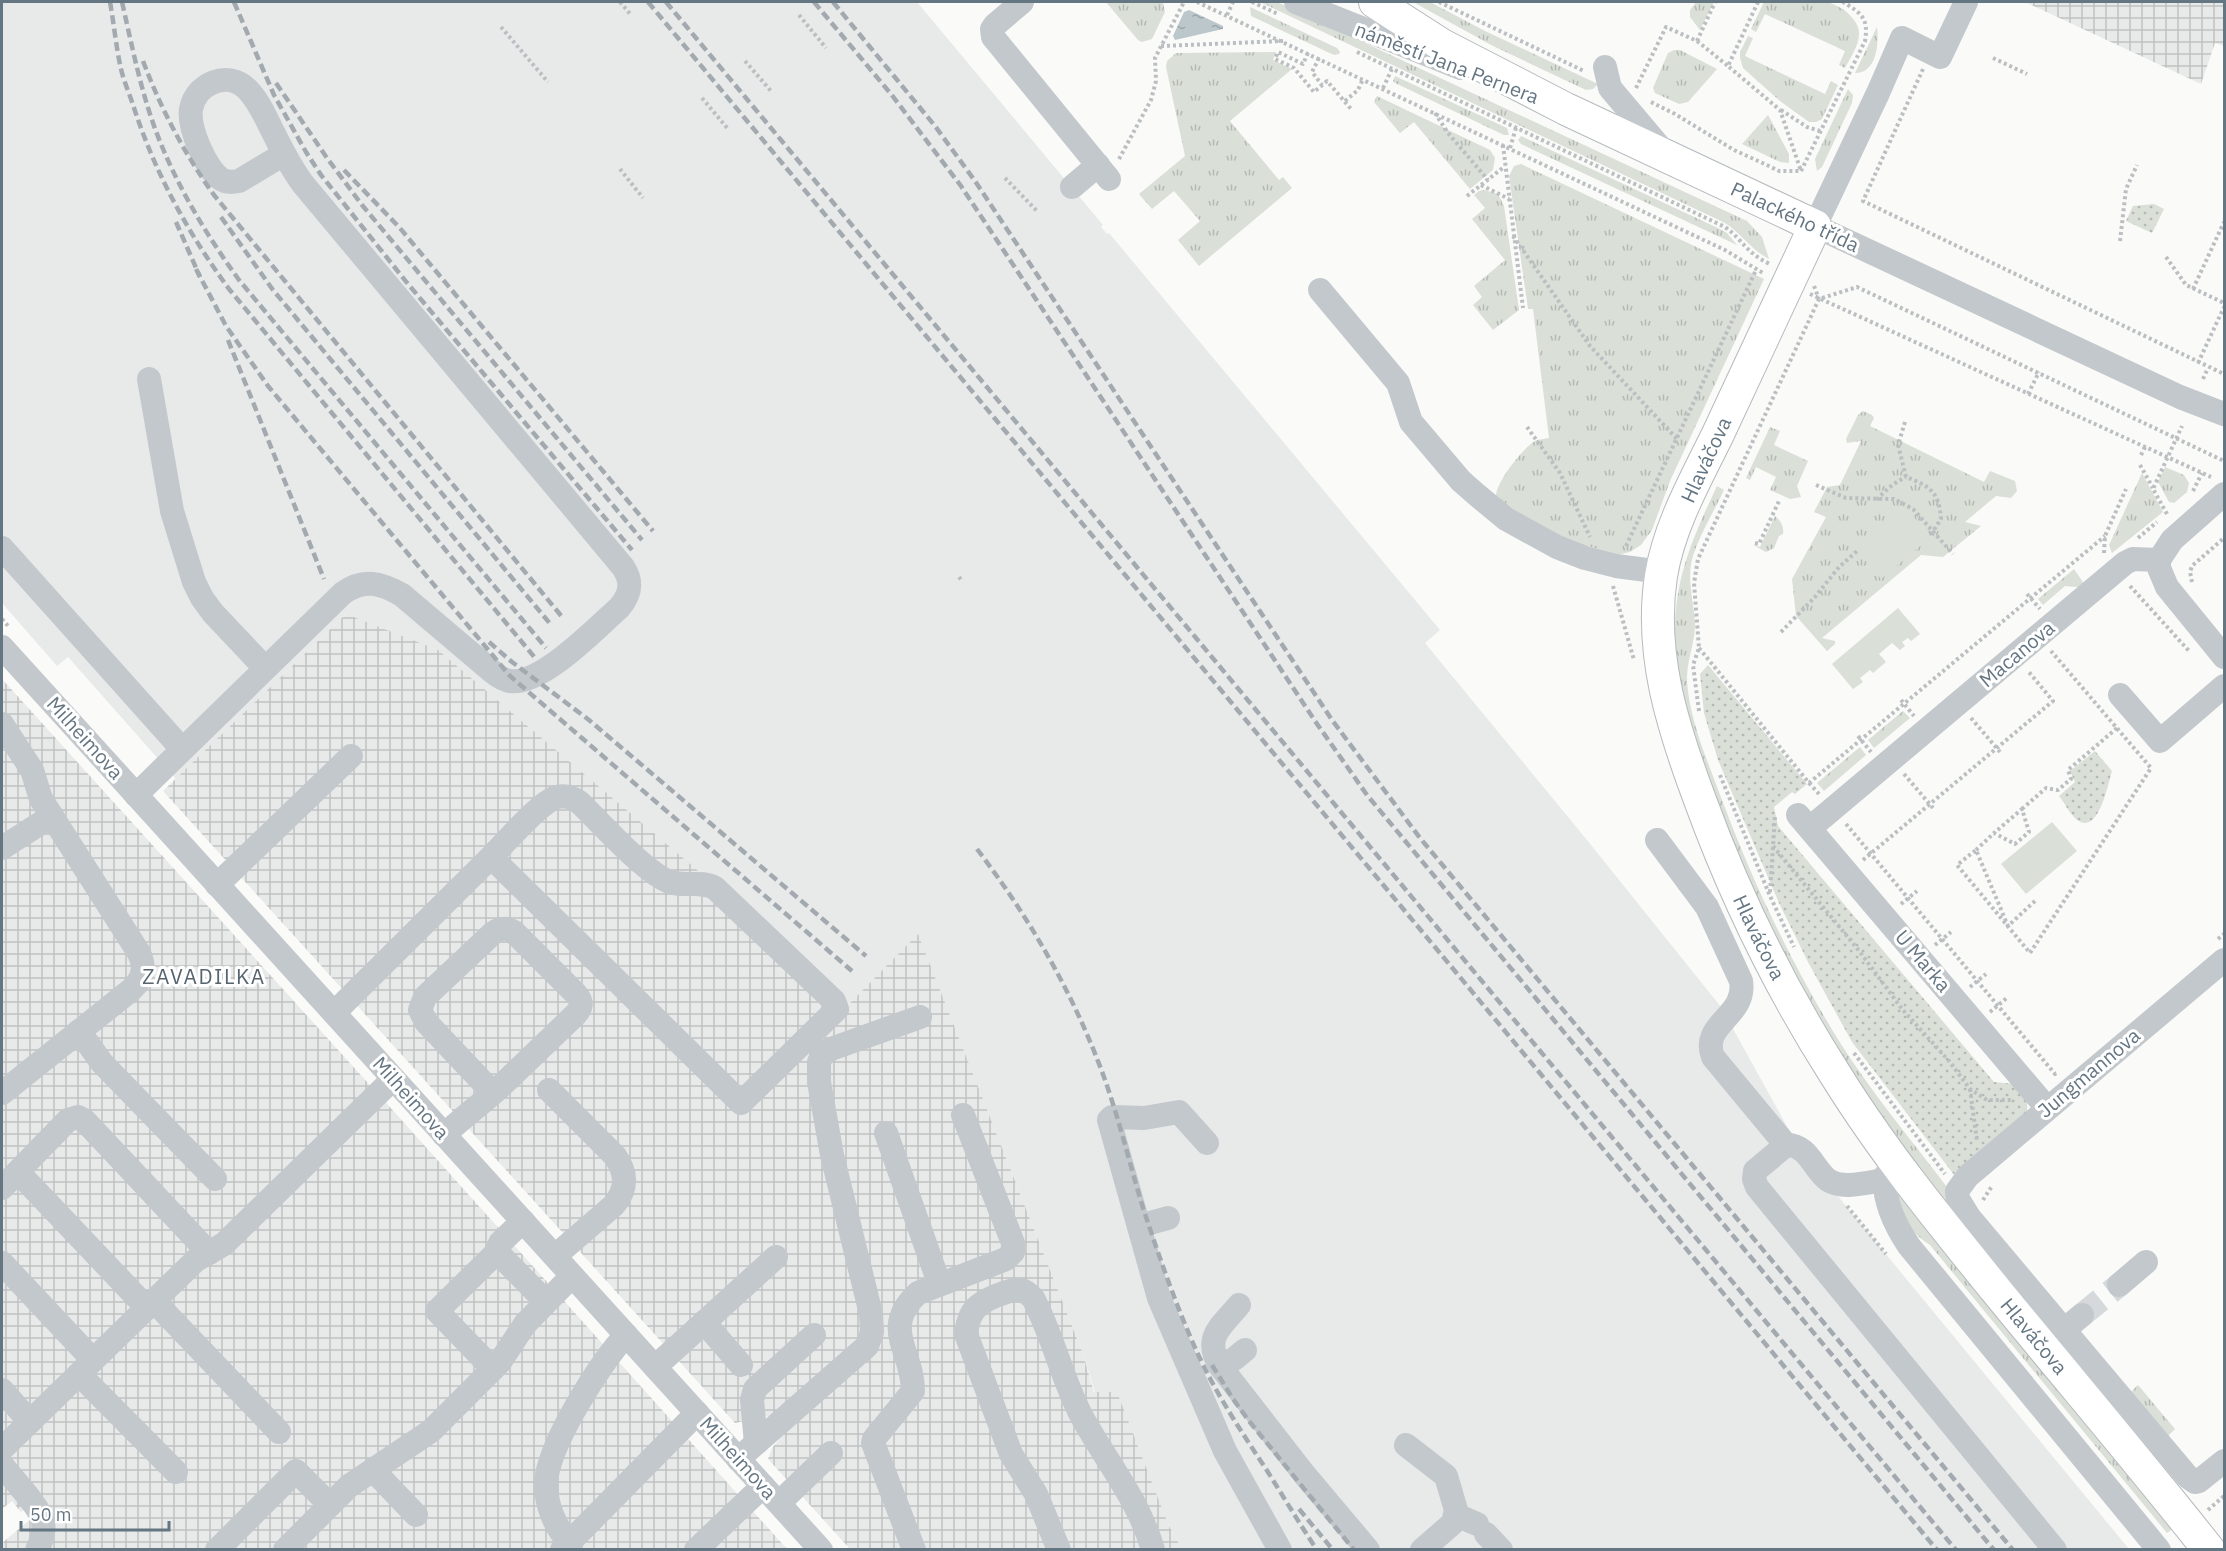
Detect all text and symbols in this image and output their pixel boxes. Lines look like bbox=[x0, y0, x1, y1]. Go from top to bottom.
street label: náměstí Jana Pernera bbox=[1351, 15, 1543, 110]
street label: Palackého třída bbox=[1727, 175, 1864, 258]
street label: Hlaváčova bbox=[1674, 412, 1737, 507]
street label: Macanova bbox=[1973, 614, 2060, 693]
street label: Milheimova bbox=[41, 690, 130, 785]
street label: Hlaváčova bbox=[1727, 890, 1792, 985]
street label: U Marka bbox=[1889, 924, 1958, 998]
district label: ZAVADILKA bbox=[142, 962, 266, 990]
street label: Jungmannova bbox=[2032, 1022, 2146, 1123]
street label: Milheimova bbox=[367, 1050, 456, 1145]
street label: Hlaváčova bbox=[1995, 1292, 2074, 1380]
street label: Milheimova bbox=[694, 1410, 783, 1505]
scale bar bbox=[21, 1494, 170, 1532]
text: 50 m bbox=[30, 1503, 72, 1526]

